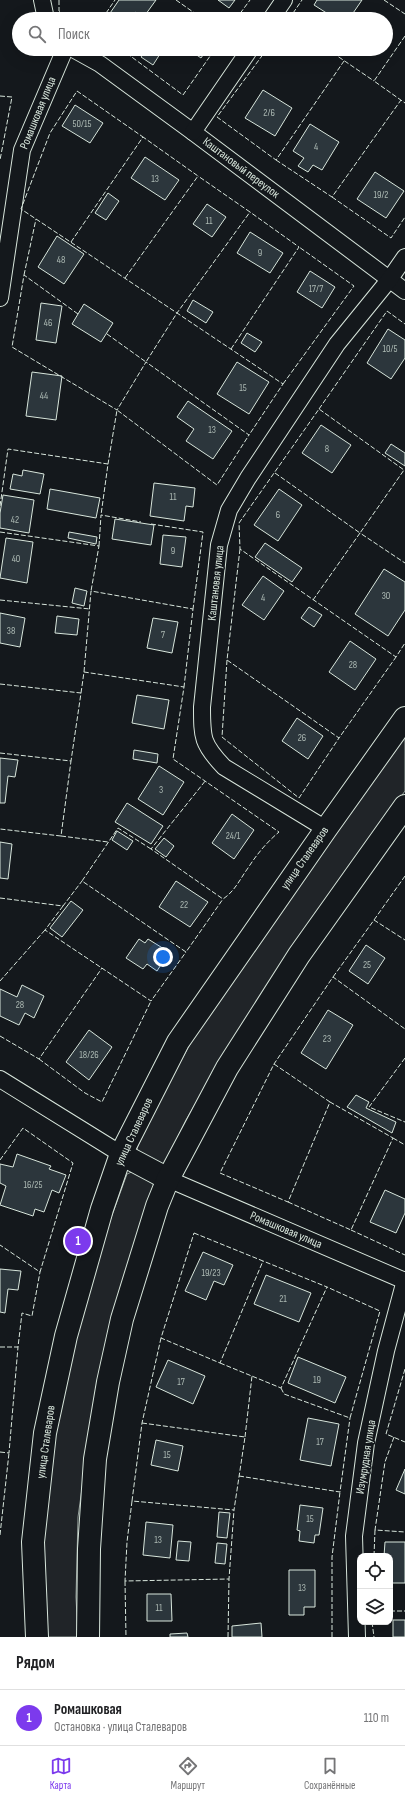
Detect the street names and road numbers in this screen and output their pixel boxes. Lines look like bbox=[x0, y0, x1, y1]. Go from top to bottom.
street label: Ромашковая улица bbox=[17, 74, 59, 151]
street label: Каштановый переулок bbox=[200, 134, 283, 202]
street label: Каштановая улица bbox=[205, 544, 227, 621]
street label: улица Сталеваров bbox=[278, 823, 332, 892]
street label: улица Сталеваров bbox=[112, 1095, 157, 1169]
street label: Ромашковая улица bbox=[248, 1208, 325, 1252]
street label: улица Сталеваров bbox=[33, 1404, 59, 1479]
street label: Изумрудная улица bbox=[353, 1418, 379, 1495]

